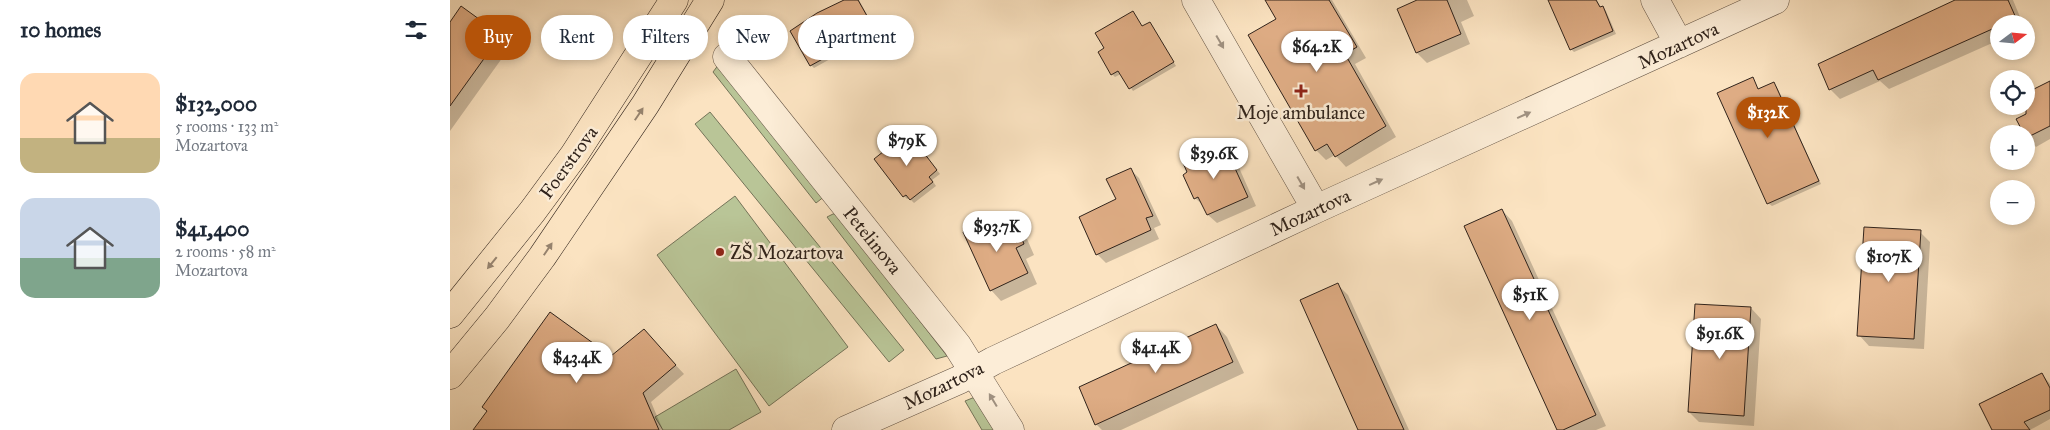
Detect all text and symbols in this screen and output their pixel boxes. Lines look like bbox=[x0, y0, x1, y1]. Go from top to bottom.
chip: Buy bbox=[465, 15, 531, 60]
chip: Rent bbox=[541, 15, 613, 60]
chip: Filters bbox=[623, 15, 708, 60]
chip: New bbox=[718, 15, 788, 60]
chip: Apartment bbox=[798, 15, 914, 60]
north arrow bbox=[1990, 15, 2035, 60]
map controls bbox=[1990, 15, 2035, 225]
icon: filters bbox=[402, 16, 430, 44]
street label: Mozartova bbox=[1634, 16, 1723, 74]
text: 10 homes bbox=[20, 17, 101, 43]
pin: $64.2K bbox=[1276, 30, 1358, 73]
one-way arrow bbox=[1216, 35, 1224, 50]
text: $64.2K bbox=[1292, 37, 1342, 56]
button: locate bbox=[1990, 70, 2035, 115]
marker: Moje ambulance bbox=[1294, 84, 1308, 98]
text: $132,000 bbox=[175, 91, 257, 117]
icon: home bbox=[60, 93, 120, 153]
pin: $132K bbox=[1733, 96, 1803, 139]
place label: Moje ambulance bbox=[1237, 101, 1365, 124]
text: $132K bbox=[1747, 103, 1789, 122]
one-way arrow bbox=[634, 107, 644, 121]
one-way arrow bbox=[1517, 110, 1531, 118]
text: 5 rooms · 133 m² bbox=[175, 117, 278, 136]
street label: Foerstrova bbox=[534, 121, 603, 203]
pin: $79K bbox=[877, 124, 937, 167]
button: + bbox=[1990, 125, 2035, 170]
text: $79K bbox=[888, 131, 926, 150]
text: Mozartova bbox=[175, 136, 248, 155]
pin: $39.6K bbox=[1173, 138, 1255, 180]
text: $39.6K bbox=[1190, 144, 1238, 163]
one-way arrow bbox=[1297, 176, 1305, 190]
one-way arrow bbox=[1369, 177, 1383, 185]
button: − bbox=[1990, 180, 2035, 225]
street label: Mozartova bbox=[1266, 183, 1355, 241]
street label: Petelinova bbox=[838, 202, 907, 279]
pin: $93.7K bbox=[956, 210, 1038, 253]
text: $41,400 bbox=[175, 216, 250, 242]
text: $93.7K bbox=[974, 217, 1020, 236]
icon: home bbox=[60, 218, 120, 278]
pin: $107K bbox=[1854, 240, 1924, 283]
place label: ZŠ Mozartova bbox=[730, 241, 844, 264]
text: 2 rooms · 58 m² bbox=[175, 242, 276, 261]
one-way arrow bbox=[543, 242, 553, 255]
marker: ZŠ Mozartova bbox=[714, 246, 726, 258]
text: $107K bbox=[1866, 247, 1912, 266]
one-way arrow bbox=[486, 256, 497, 269]
text: Mozartova bbox=[175, 261, 248, 280]
pin: $51K bbox=[1500, 278, 1560, 321]
text: $51K bbox=[1513, 285, 1547, 304]
pin: $91.6K bbox=[1679, 318, 1761, 360]
text: $91.6K bbox=[1696, 324, 1744, 343]
pin: $41.4K bbox=[1115, 332, 1197, 374]
text: $41.4K bbox=[1132, 338, 1180, 357]
pin: $43.4K bbox=[536, 342, 618, 384]
text: $43.4K bbox=[553, 348, 601, 367]
street label: Mozartova bbox=[899, 356, 988, 415]
one-way arrow bbox=[989, 394, 998, 407]

